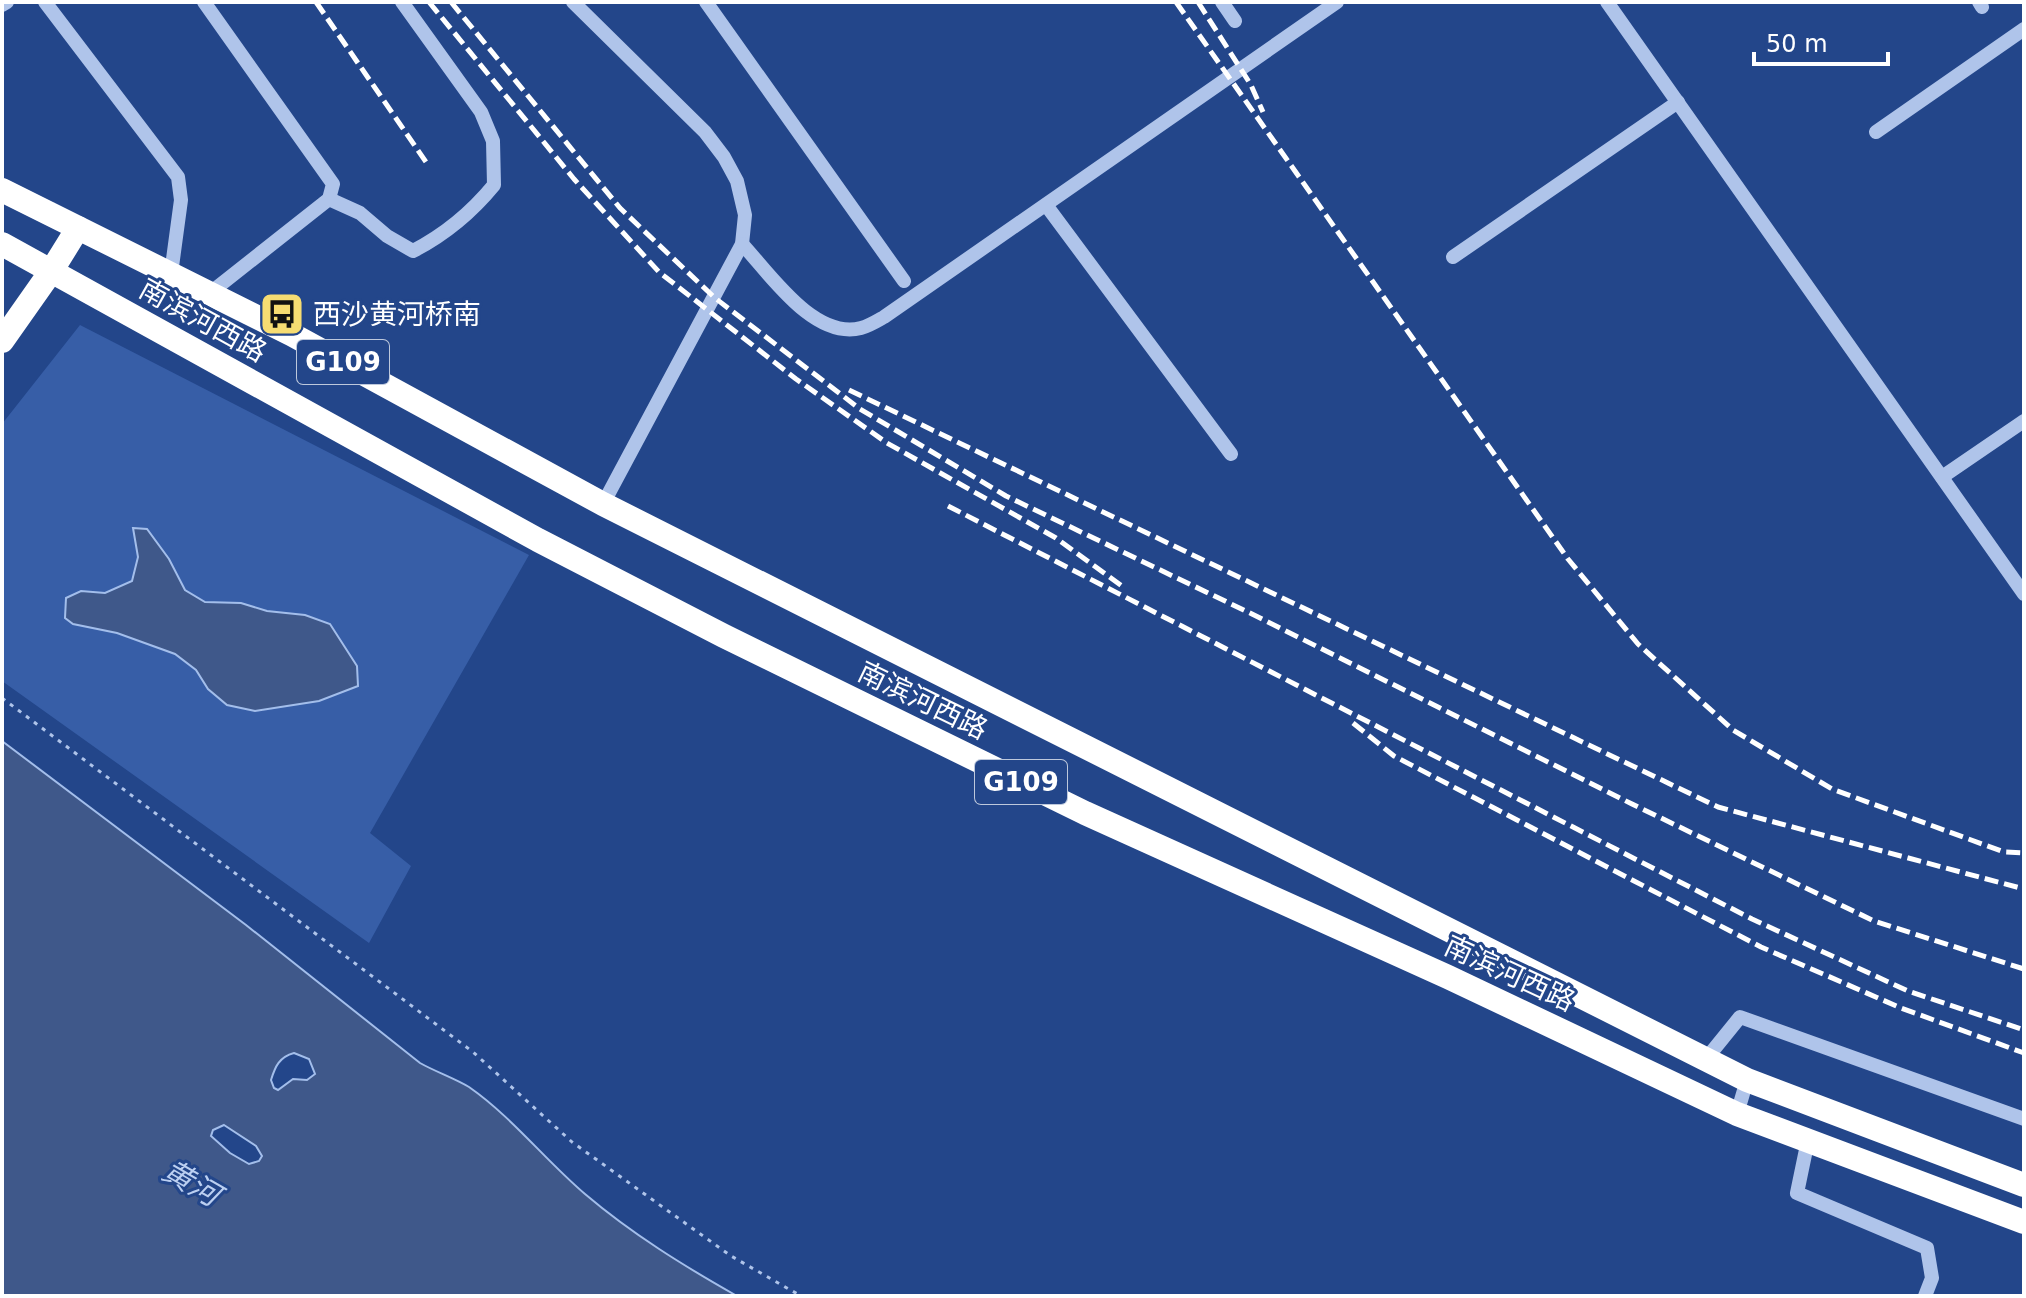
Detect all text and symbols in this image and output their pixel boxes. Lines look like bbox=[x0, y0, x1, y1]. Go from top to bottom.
scale bar bbox=[1754, 16, 1888, 66]
text: 50 m bbox=[1766, 30, 1828, 58]
street label: 南滨河西路 bbox=[134, 272, 272, 369]
bus stop icon: 西沙黄河桥南 bbox=[258, 290, 306, 338]
place label: 西沙黄河桥南 bbox=[313, 298, 481, 331]
road number: G109 bbox=[297, 340, 389, 384]
street label: 南滨河西路 bbox=[853, 655, 993, 746]
road number: G109 bbox=[975, 760, 1067, 804]
street label: 南滨河西路 bbox=[1439, 929, 1580, 1018]
water label: 黄河 bbox=[157, 1152, 230, 1215]

